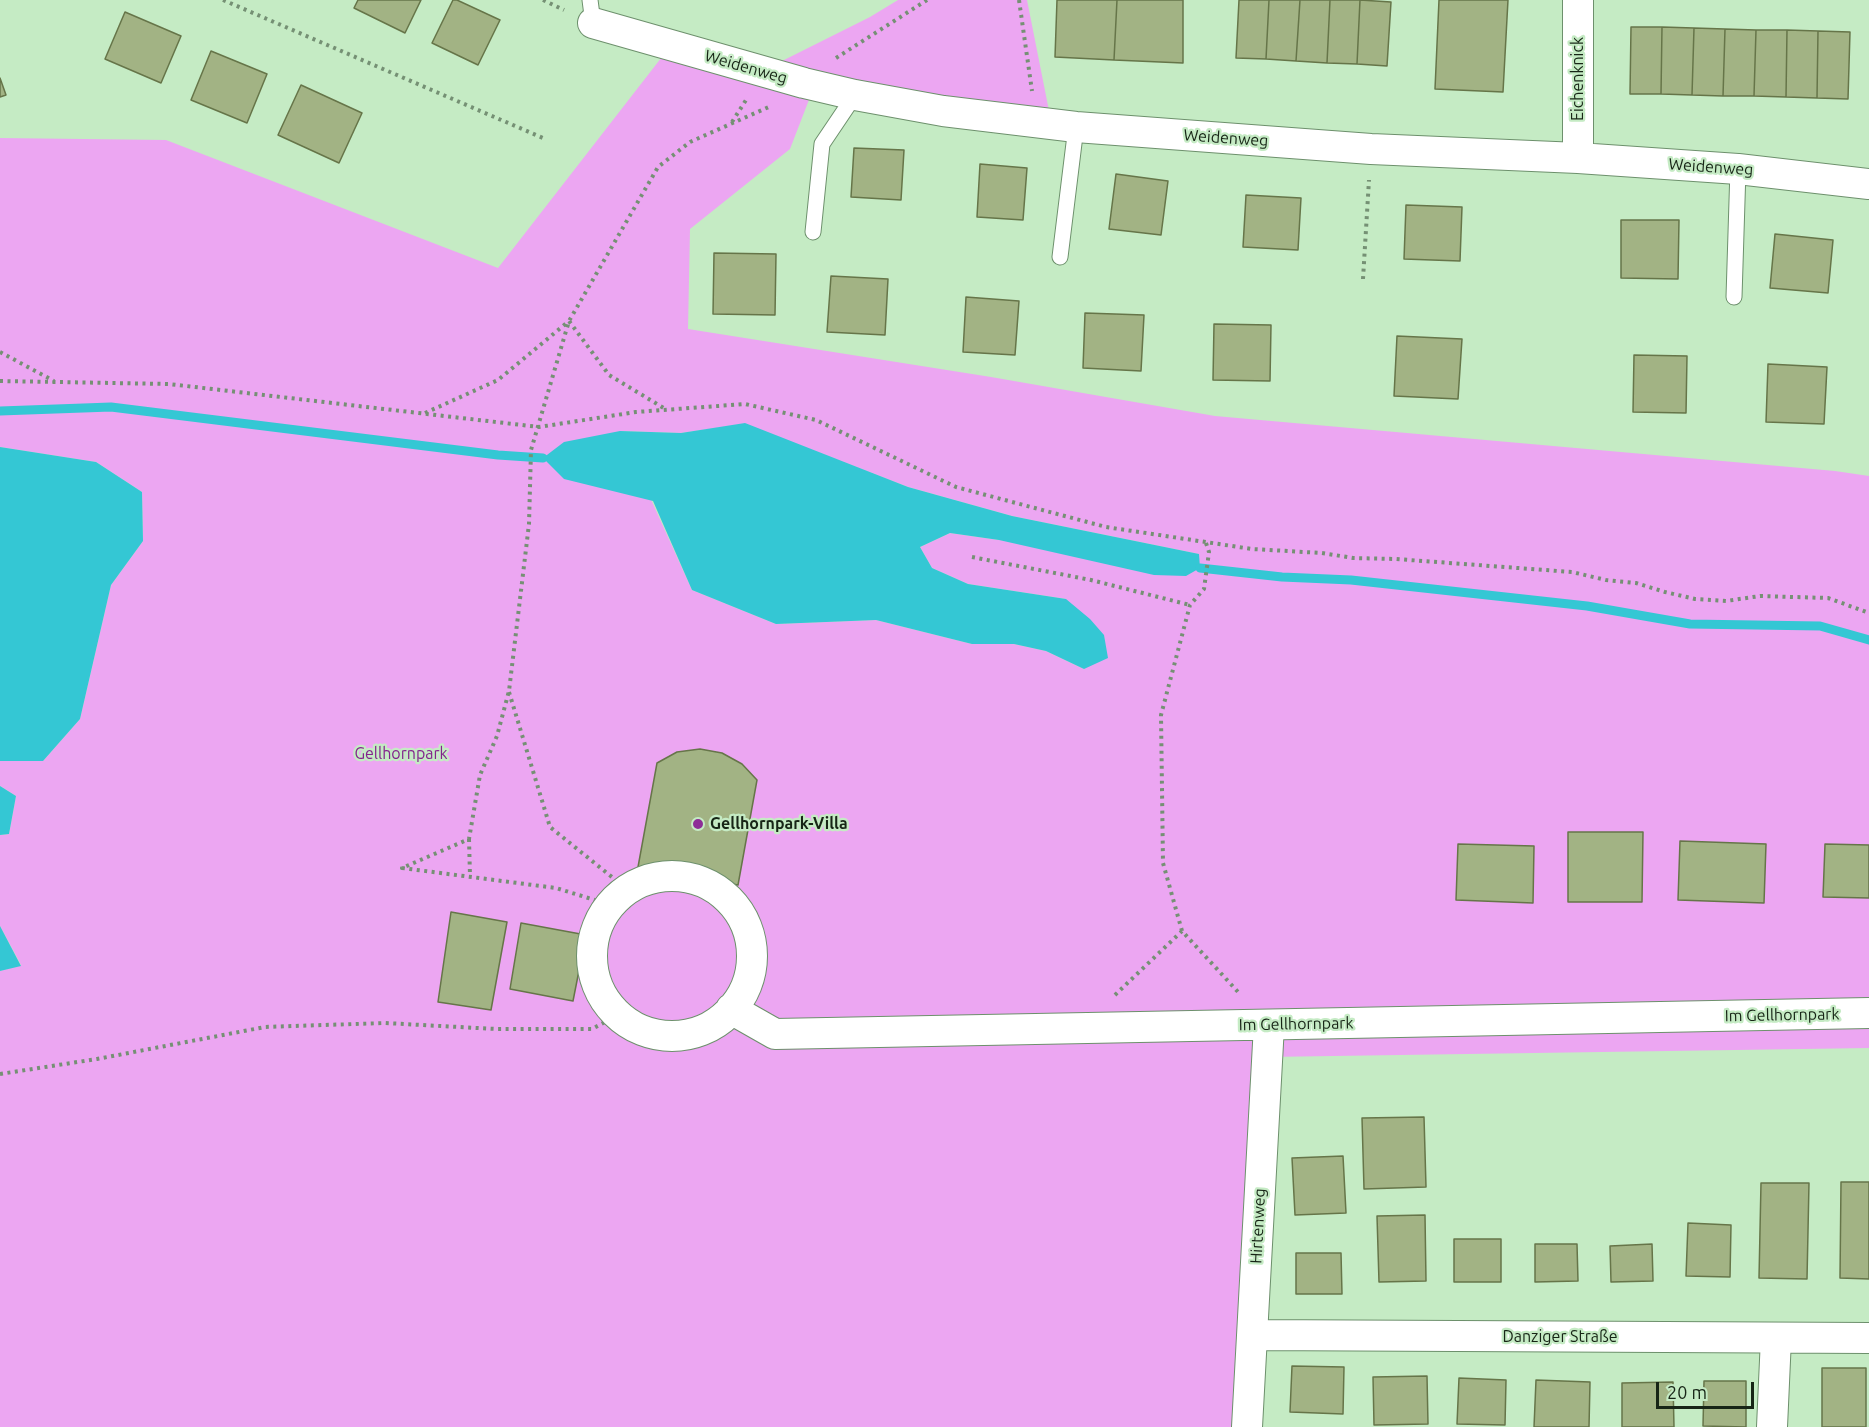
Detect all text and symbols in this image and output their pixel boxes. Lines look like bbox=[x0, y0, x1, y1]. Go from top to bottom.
street label: Eichenknick bbox=[1568, 37, 1588, 121]
street label: Weidenweg bbox=[702, 46, 790, 88]
street label: Weidenweg bbox=[1183, 125, 1269, 151]
street label: Weidenweg bbox=[1668, 154, 1754, 180]
park label: Gellhornpark bbox=[354, 744, 448, 764]
place label: Gellhornpark-Villa bbox=[710, 814, 848, 834]
marker: Gellhornpark-Villa bbox=[691, 817, 705, 831]
street label: Im Gellhornpark bbox=[1724, 1004, 1840, 1026]
street label: Im Gellhornpark bbox=[1238, 1013, 1354, 1035]
street label: Hirtenweg bbox=[1246, 1188, 1270, 1264]
street label: Danziger Straße bbox=[1502, 1327, 1618, 1347]
scale bar bbox=[1659, 1370, 1756, 1408]
text: 20 m bbox=[1667, 1382, 1707, 1402]

